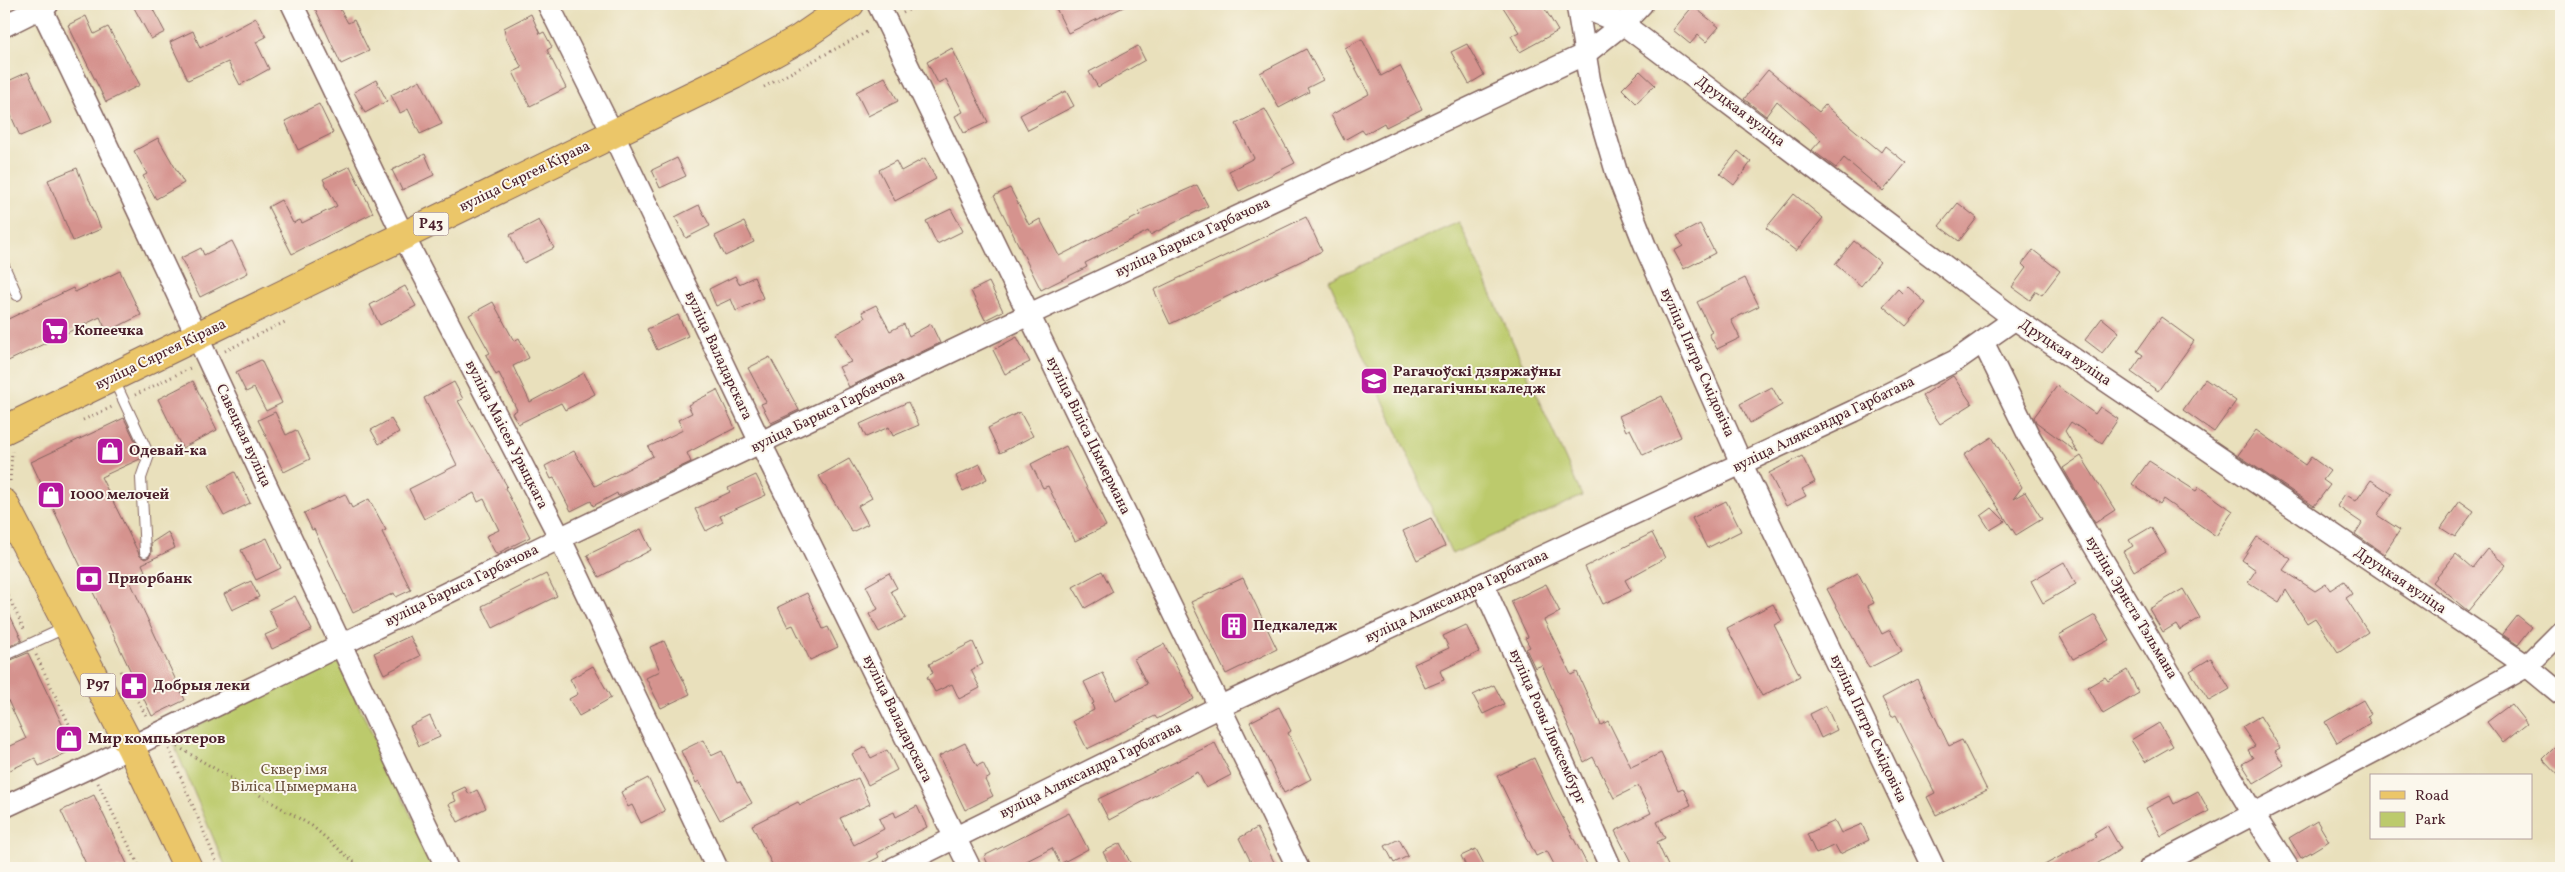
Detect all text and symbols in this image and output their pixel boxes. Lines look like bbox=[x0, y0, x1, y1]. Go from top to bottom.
street label: Друцкая вуліца bbox=[1691, 71, 1789, 153]
street label: вуліца Сяргея Кірава bbox=[456, 136, 594, 218]
street label: вуліца Барыса Гарбачова bbox=[1112, 193, 1274, 283]
road number: Р43 bbox=[414, 212, 448, 235]
street label: вуліца Пятра Смідовіча bbox=[1655, 285, 1739, 441]
street label: вуліца Валадарскага bbox=[679, 288, 757, 424]
street label: вуліца Сяргея Кірава bbox=[92, 314, 230, 396]
street label: Друцкая вуліца bbox=[2015, 314, 2115, 392]
supermarket icon: Копеечка bbox=[40, 316, 70, 346]
place label: Копеечка bbox=[74, 321, 144, 342]
street label: вуліца Віліса Цымермана bbox=[1041, 353, 1135, 519]
street label: вуліца Маісея Урыцкага bbox=[459, 357, 553, 513]
place label: Рагачоўскі дзяржаўны педагагічны каледж bbox=[1393, 362, 1561, 400]
street label: вуліца Барыса Гарбачова bbox=[748, 366, 908, 458]
school or university icon: Рагачоўскі дзяржаўны педагагічны каледж bbox=[1359, 366, 1389, 396]
street label: вуліца Аляксандра Гарбатава bbox=[1729, 372, 1919, 478]
street label: Савецкая вуліца bbox=[210, 381, 276, 491]
shop icon: Одевай-ка bbox=[95, 436, 125, 466]
place label: Одевай-ка bbox=[129, 441, 207, 462]
shop icon: 1000 мелочей bbox=[36, 480, 66, 510]
place label: 1000 мелочей bbox=[70, 485, 170, 506]
street label: вуліца Эрнста Тэльмана bbox=[2080, 533, 2182, 683]
street label: вуліца Барыса Гарбачова bbox=[382, 540, 542, 632]
street label: Друцкая вуліца bbox=[2350, 542, 2450, 620]
street label: вуліца Аляксандра Гарбатава bbox=[1362, 545, 1552, 649]
bank icon: Приорбанк bbox=[74, 564, 104, 594]
place label: Приорбанк bbox=[108, 569, 192, 590]
building icon: Педкаледж bbox=[1219, 611, 1249, 641]
place label: Педкаледж bbox=[1253, 616, 1337, 637]
street label: вуліца Розы Люксембург bbox=[1503, 646, 1591, 808]
street label: вуліца Пятра Смідовіча bbox=[1824, 651, 1912, 807]
street label: вуліца Валадарскага bbox=[857, 652, 937, 786]
pharmacy icon: Добрыя леки bbox=[119, 671, 149, 701]
road number: Р97 bbox=[80, 674, 116, 696]
place label: Добрыя леки bbox=[153, 676, 250, 697]
street label: вуліца Аляксандра Гарбатава bbox=[996, 718, 1186, 824]
shop icon: Мир компьютеров bbox=[54, 724, 84, 754]
place label: Мир компьютеров bbox=[88, 729, 226, 750]
park label: Сквер імя Віліса Цымермана bbox=[231, 760, 357, 798]
legend bbox=[2370, 774, 2532, 840]
text: Road bbox=[2415, 786, 2449, 807]
text: Park bbox=[2415, 810, 2446, 831]

